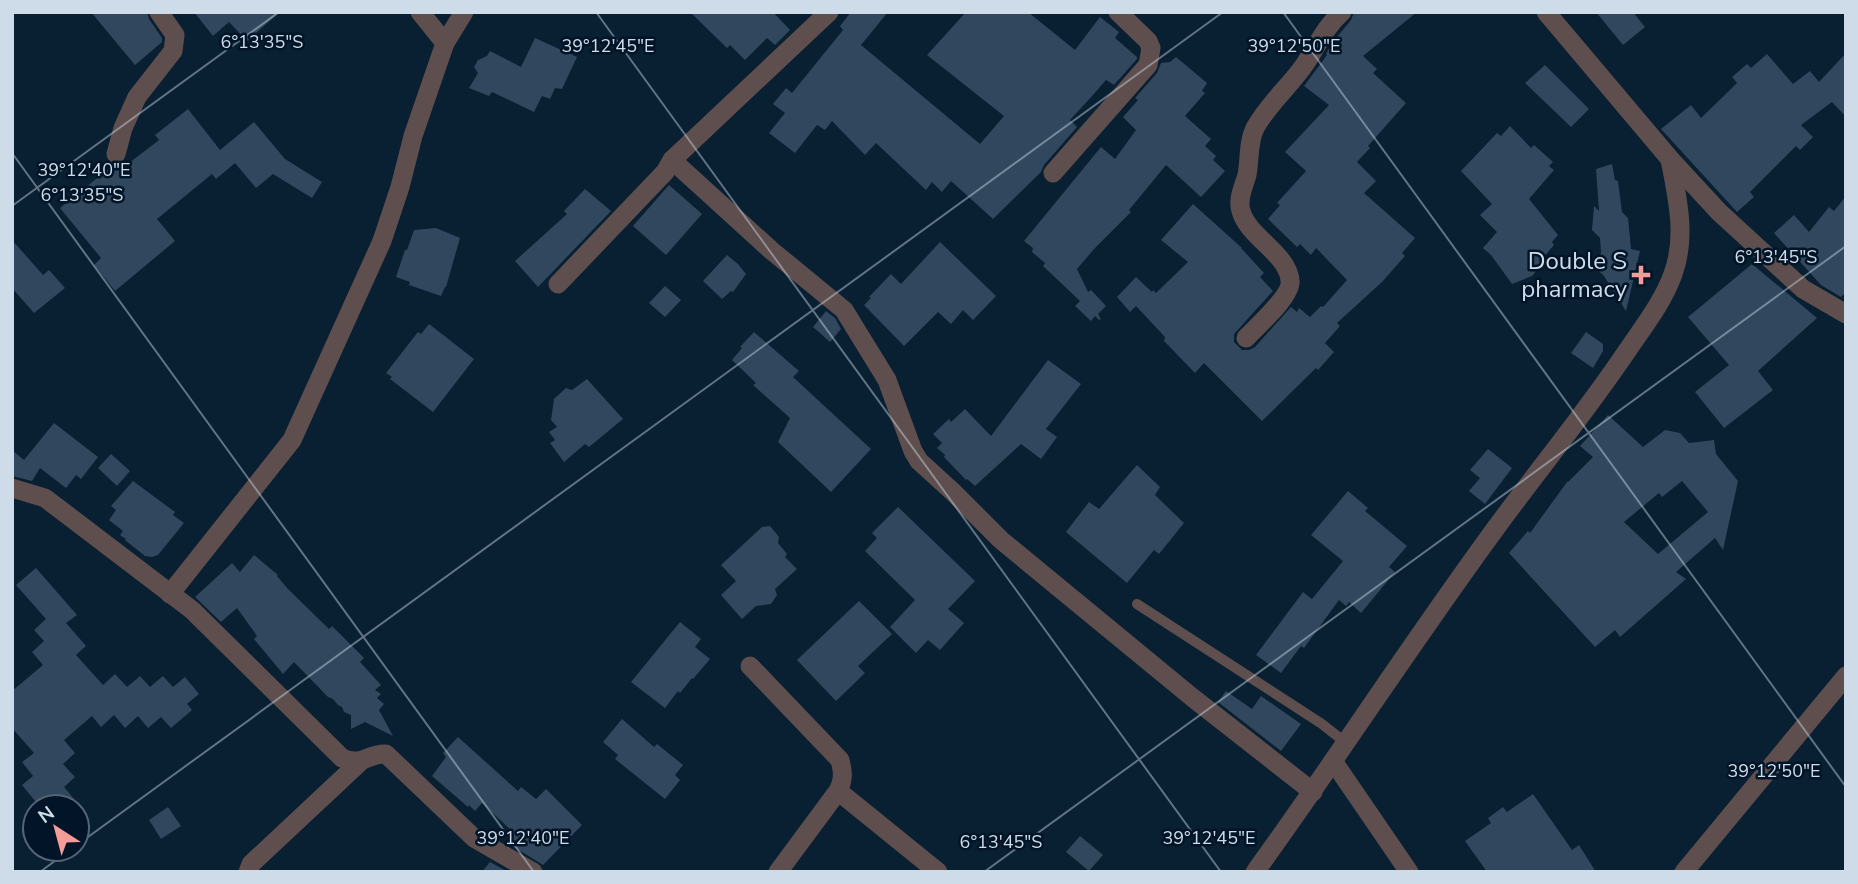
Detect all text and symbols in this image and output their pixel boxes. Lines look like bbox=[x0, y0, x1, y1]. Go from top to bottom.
text: 6°13'35"S bbox=[221, 30, 303, 54]
text: 39°12'45"E bbox=[562, 34, 655, 58]
text: 39°12'50"E bbox=[1248, 34, 1341, 58]
text: 39°12'40"E bbox=[38, 158, 131, 182]
text: 6°13'35"S bbox=[41, 183, 123, 207]
place label: Double S pharmacy bbox=[1521, 245, 1628, 305]
text: 6°13'45"S bbox=[1735, 245, 1817, 269]
marker: Double S pharmacy bbox=[1633, 267, 1649, 283]
text: 39°12'50"E bbox=[1728, 759, 1821, 783]
north arrow bbox=[21, 793, 91, 863]
text: N bbox=[33, 800, 60, 830]
text: 39°12'40"E bbox=[477, 826, 570, 850]
text: 39°12'45"E bbox=[1163, 826, 1256, 850]
text: 6°13'45"S bbox=[960, 830, 1042, 854]

